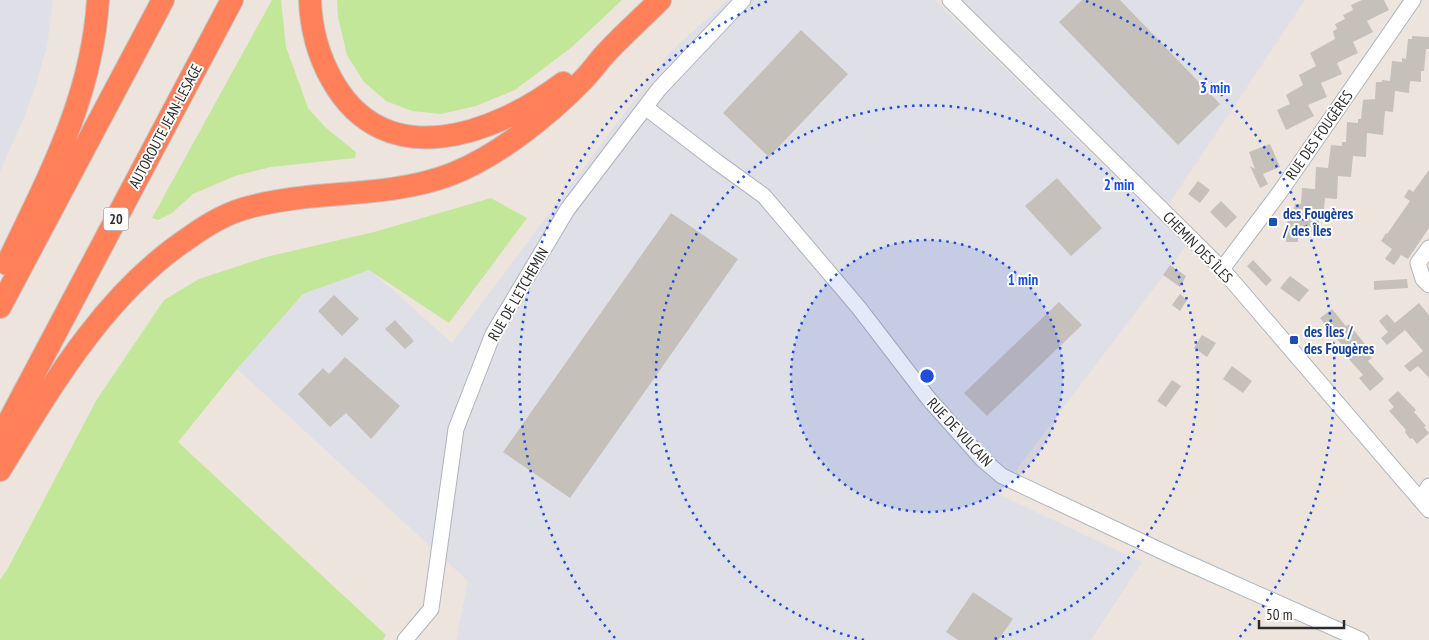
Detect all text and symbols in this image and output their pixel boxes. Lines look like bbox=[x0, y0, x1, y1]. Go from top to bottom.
street label: AUTOROUTE JEAN-LESAGE bbox=[124, 61, 206, 191]
text: 3 min bbox=[1200, 78, 1230, 97]
street label: RUE DES FOUGÈRES bbox=[1281, 87, 1357, 183]
text: 2 min bbox=[1104, 175, 1134, 194]
place label: des Fougères / des Îles bbox=[1282, 204, 1353, 240]
street label: CHEMIN DES ÎLES bbox=[1159, 207, 1237, 287]
road number: 20 bbox=[104, 208, 128, 230]
marker: des Fougères / des Îles bbox=[1267, 216, 1279, 228]
street label: RUE DE L'ETCHEMIN bbox=[484, 244, 552, 344]
text: 1 min bbox=[1008, 270, 1038, 289]
place label: des Îles / des Fougères bbox=[1304, 322, 1374, 358]
marker: des Îles / des Fougères bbox=[1288, 334, 1300, 346]
centre of rings bbox=[918, 367, 936, 385]
street label: RUE DE VULCAIN bbox=[923, 394, 997, 470]
scale bar bbox=[1259, 598, 1344, 630]
text: 50 m bbox=[1266, 605, 1292, 624]

